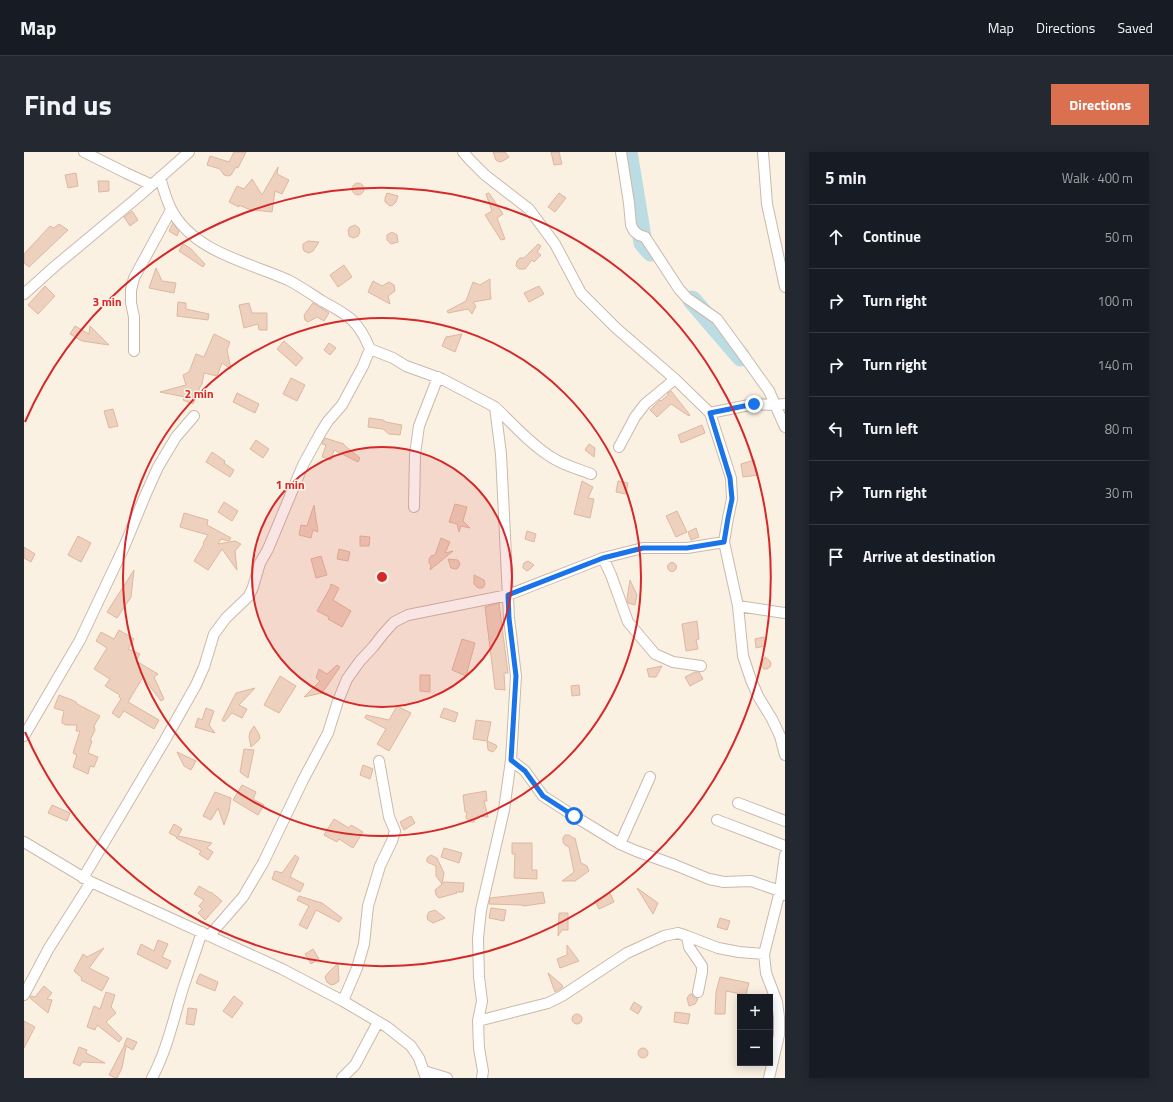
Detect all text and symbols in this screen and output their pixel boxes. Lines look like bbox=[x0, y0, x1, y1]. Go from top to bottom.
text: Map bbox=[20, 13, 56, 42]
text: Map bbox=[988, 17, 1014, 38]
text: Directions bbox=[1036, 17, 1095, 38]
text: Saved bbox=[1117, 17, 1153, 38]
text: Find us bbox=[24, 83, 112, 126]
button: Directions bbox=[1051, 84, 1149, 125]
text: 5 min bbox=[825, 165, 866, 191]
text: Walk · 400 m bbox=[1062, 168, 1133, 188]
text: Continue bbox=[863, 225, 921, 248]
icon: ahead bbox=[825, 226, 847, 248]
text: 50 m bbox=[1105, 227, 1133, 247]
text: Turn right bbox=[863, 289, 927, 312]
icon: right bbox=[825, 290, 847, 312]
text: 100 m bbox=[1097, 291, 1133, 311]
text: 3 min bbox=[92, 292, 122, 311]
text: Turn right bbox=[863, 353, 927, 376]
icon: right bbox=[825, 354, 847, 376]
text: 140 m bbox=[1097, 355, 1133, 375]
text: 2 min bbox=[184, 384, 214, 403]
route end bbox=[745, 395, 763, 413]
text: Turn left bbox=[863, 417, 918, 440]
icon: left bbox=[825, 418, 847, 440]
text: 80 m bbox=[1105, 419, 1133, 439]
text: 1 min bbox=[275, 475, 305, 494]
text: Turn right bbox=[863, 481, 927, 504]
icon: right bbox=[825, 482, 847, 504]
text: 30 m bbox=[1105, 483, 1133, 503]
text: Arrive at destination bbox=[863, 545, 996, 568]
icon: arrive bbox=[825, 546, 847, 568]
centre of rings bbox=[375, 570, 389, 584]
route start bbox=[565, 807, 583, 825]
map controls bbox=[737, 994, 773, 1066]
button: + bbox=[737, 994, 773, 1030]
button: − bbox=[737, 1030, 773, 1066]

